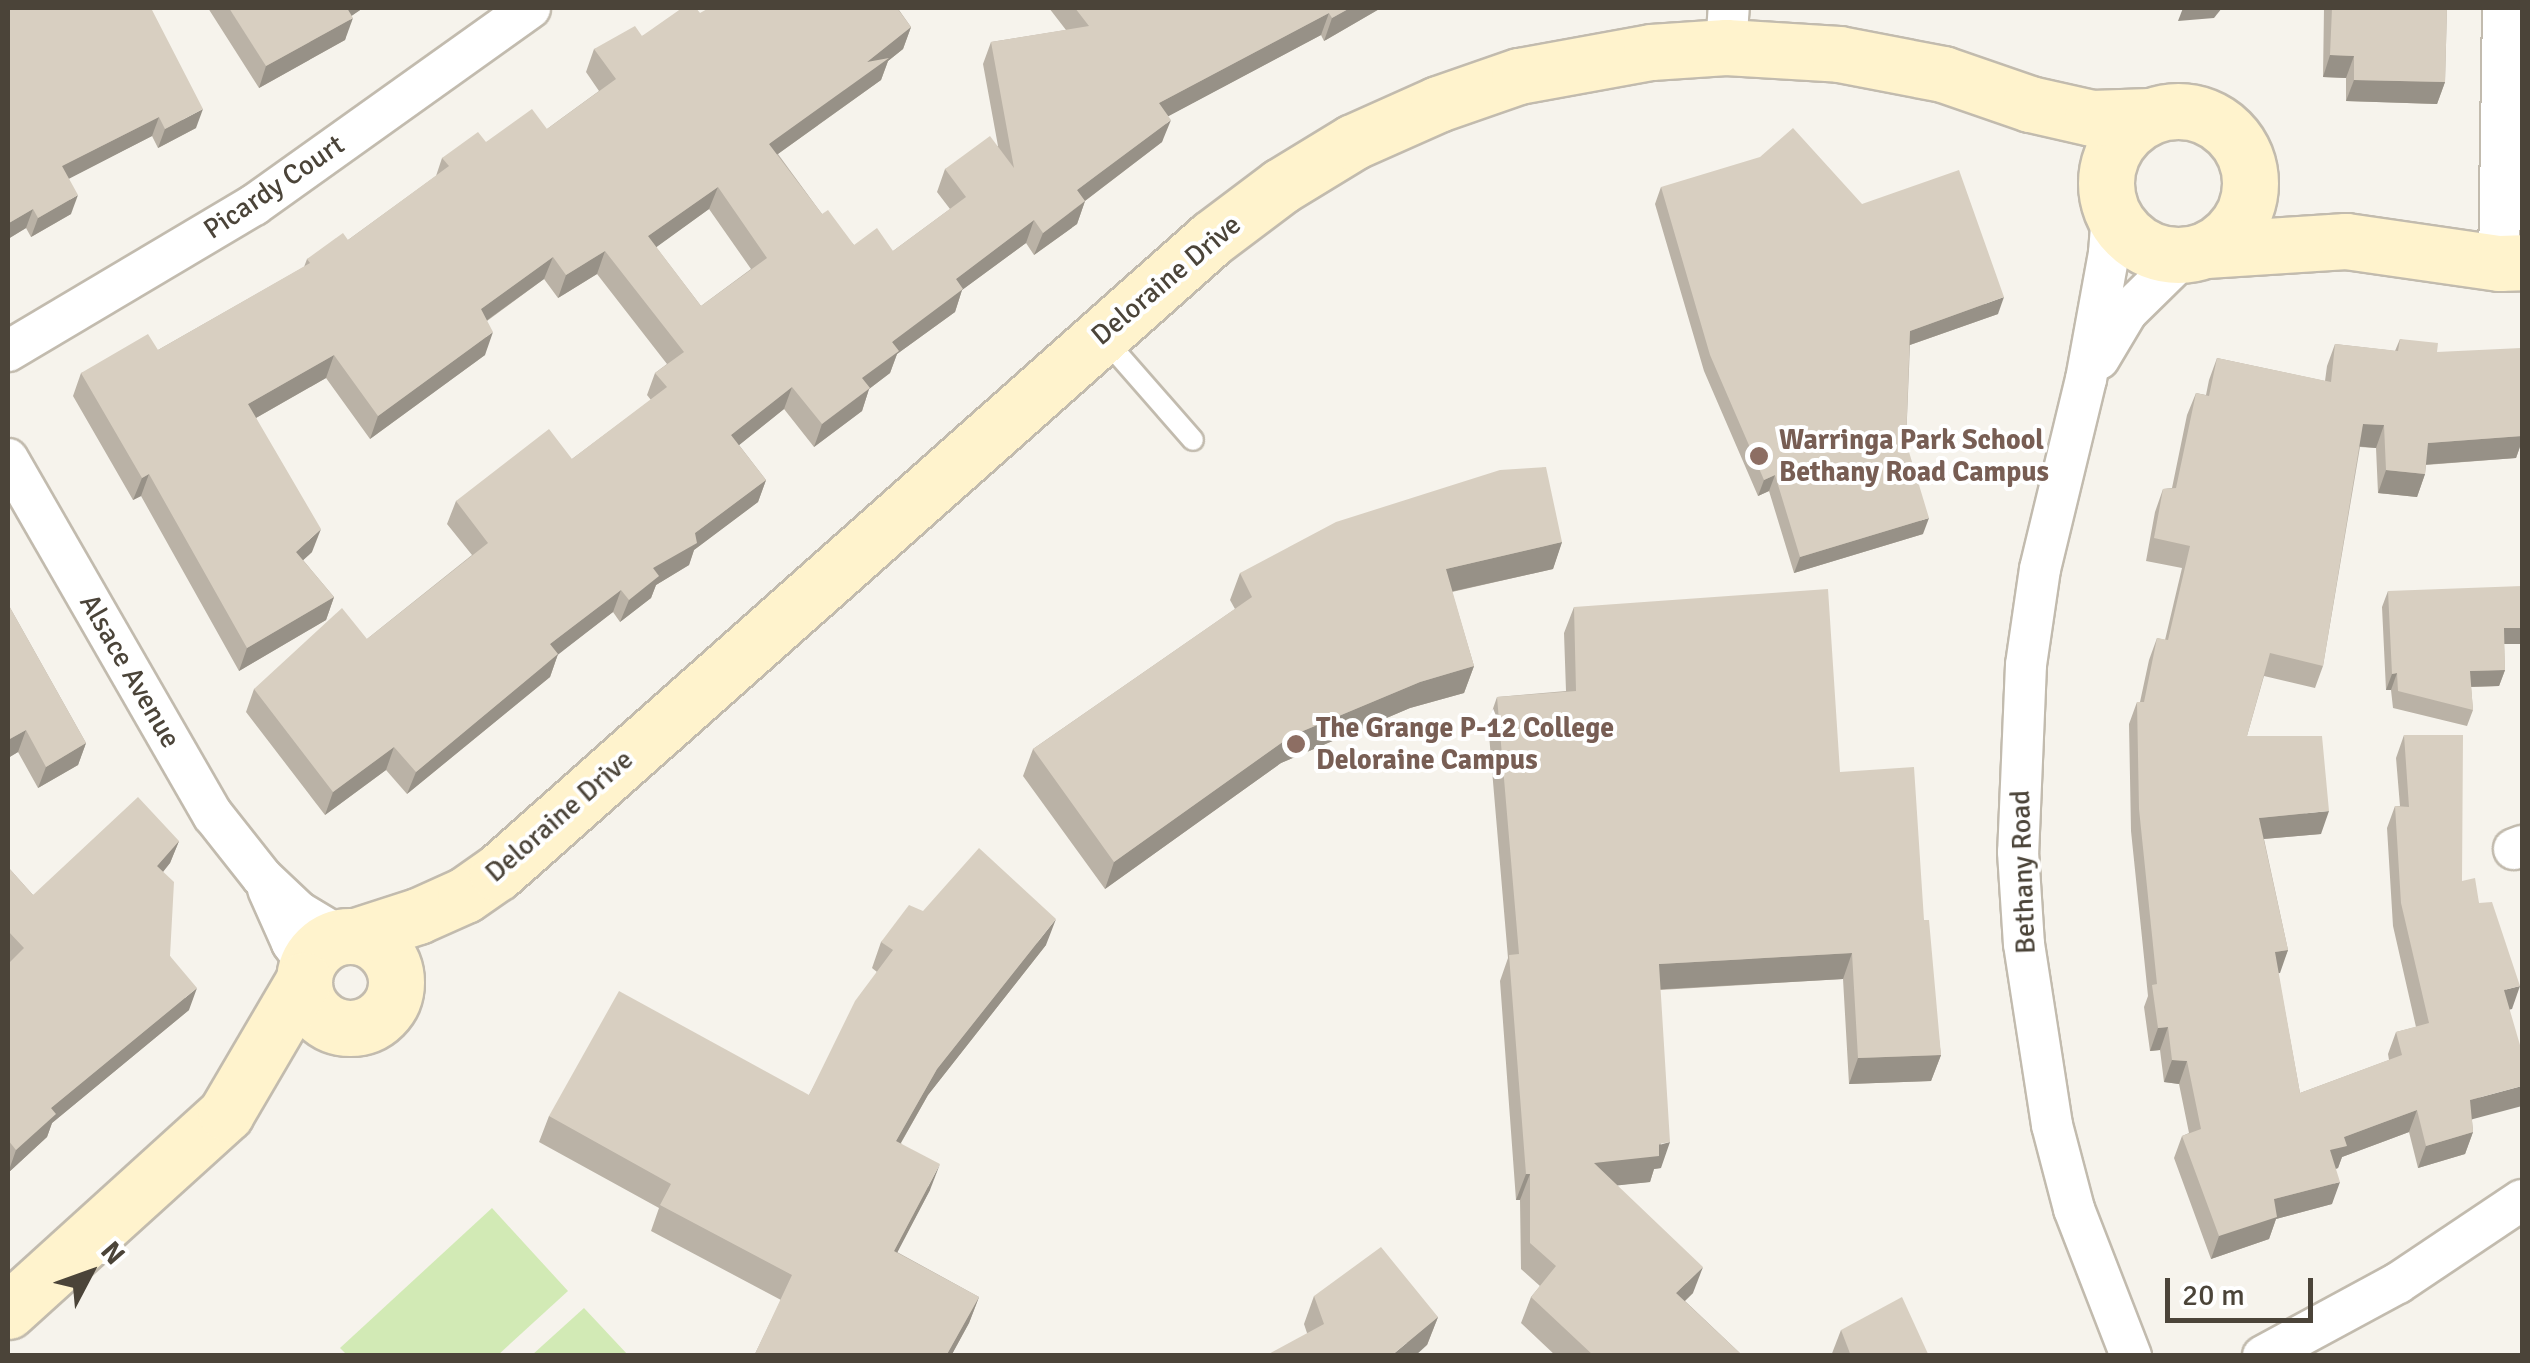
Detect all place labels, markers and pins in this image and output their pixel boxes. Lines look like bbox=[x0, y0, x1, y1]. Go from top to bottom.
place label: Warringa Park School Bethany Road Campus bbox=[1779, 423, 2049, 489]
marker: Warringa Park School Bethany Road Campus bbox=[1748, 445, 1770, 467]
place label: The Grange P-12 College Deloraine Campus bbox=[1316, 711, 1614, 777]
marker: The Grange P-12 College Deloraine Campus bbox=[1285, 733, 1307, 755]

